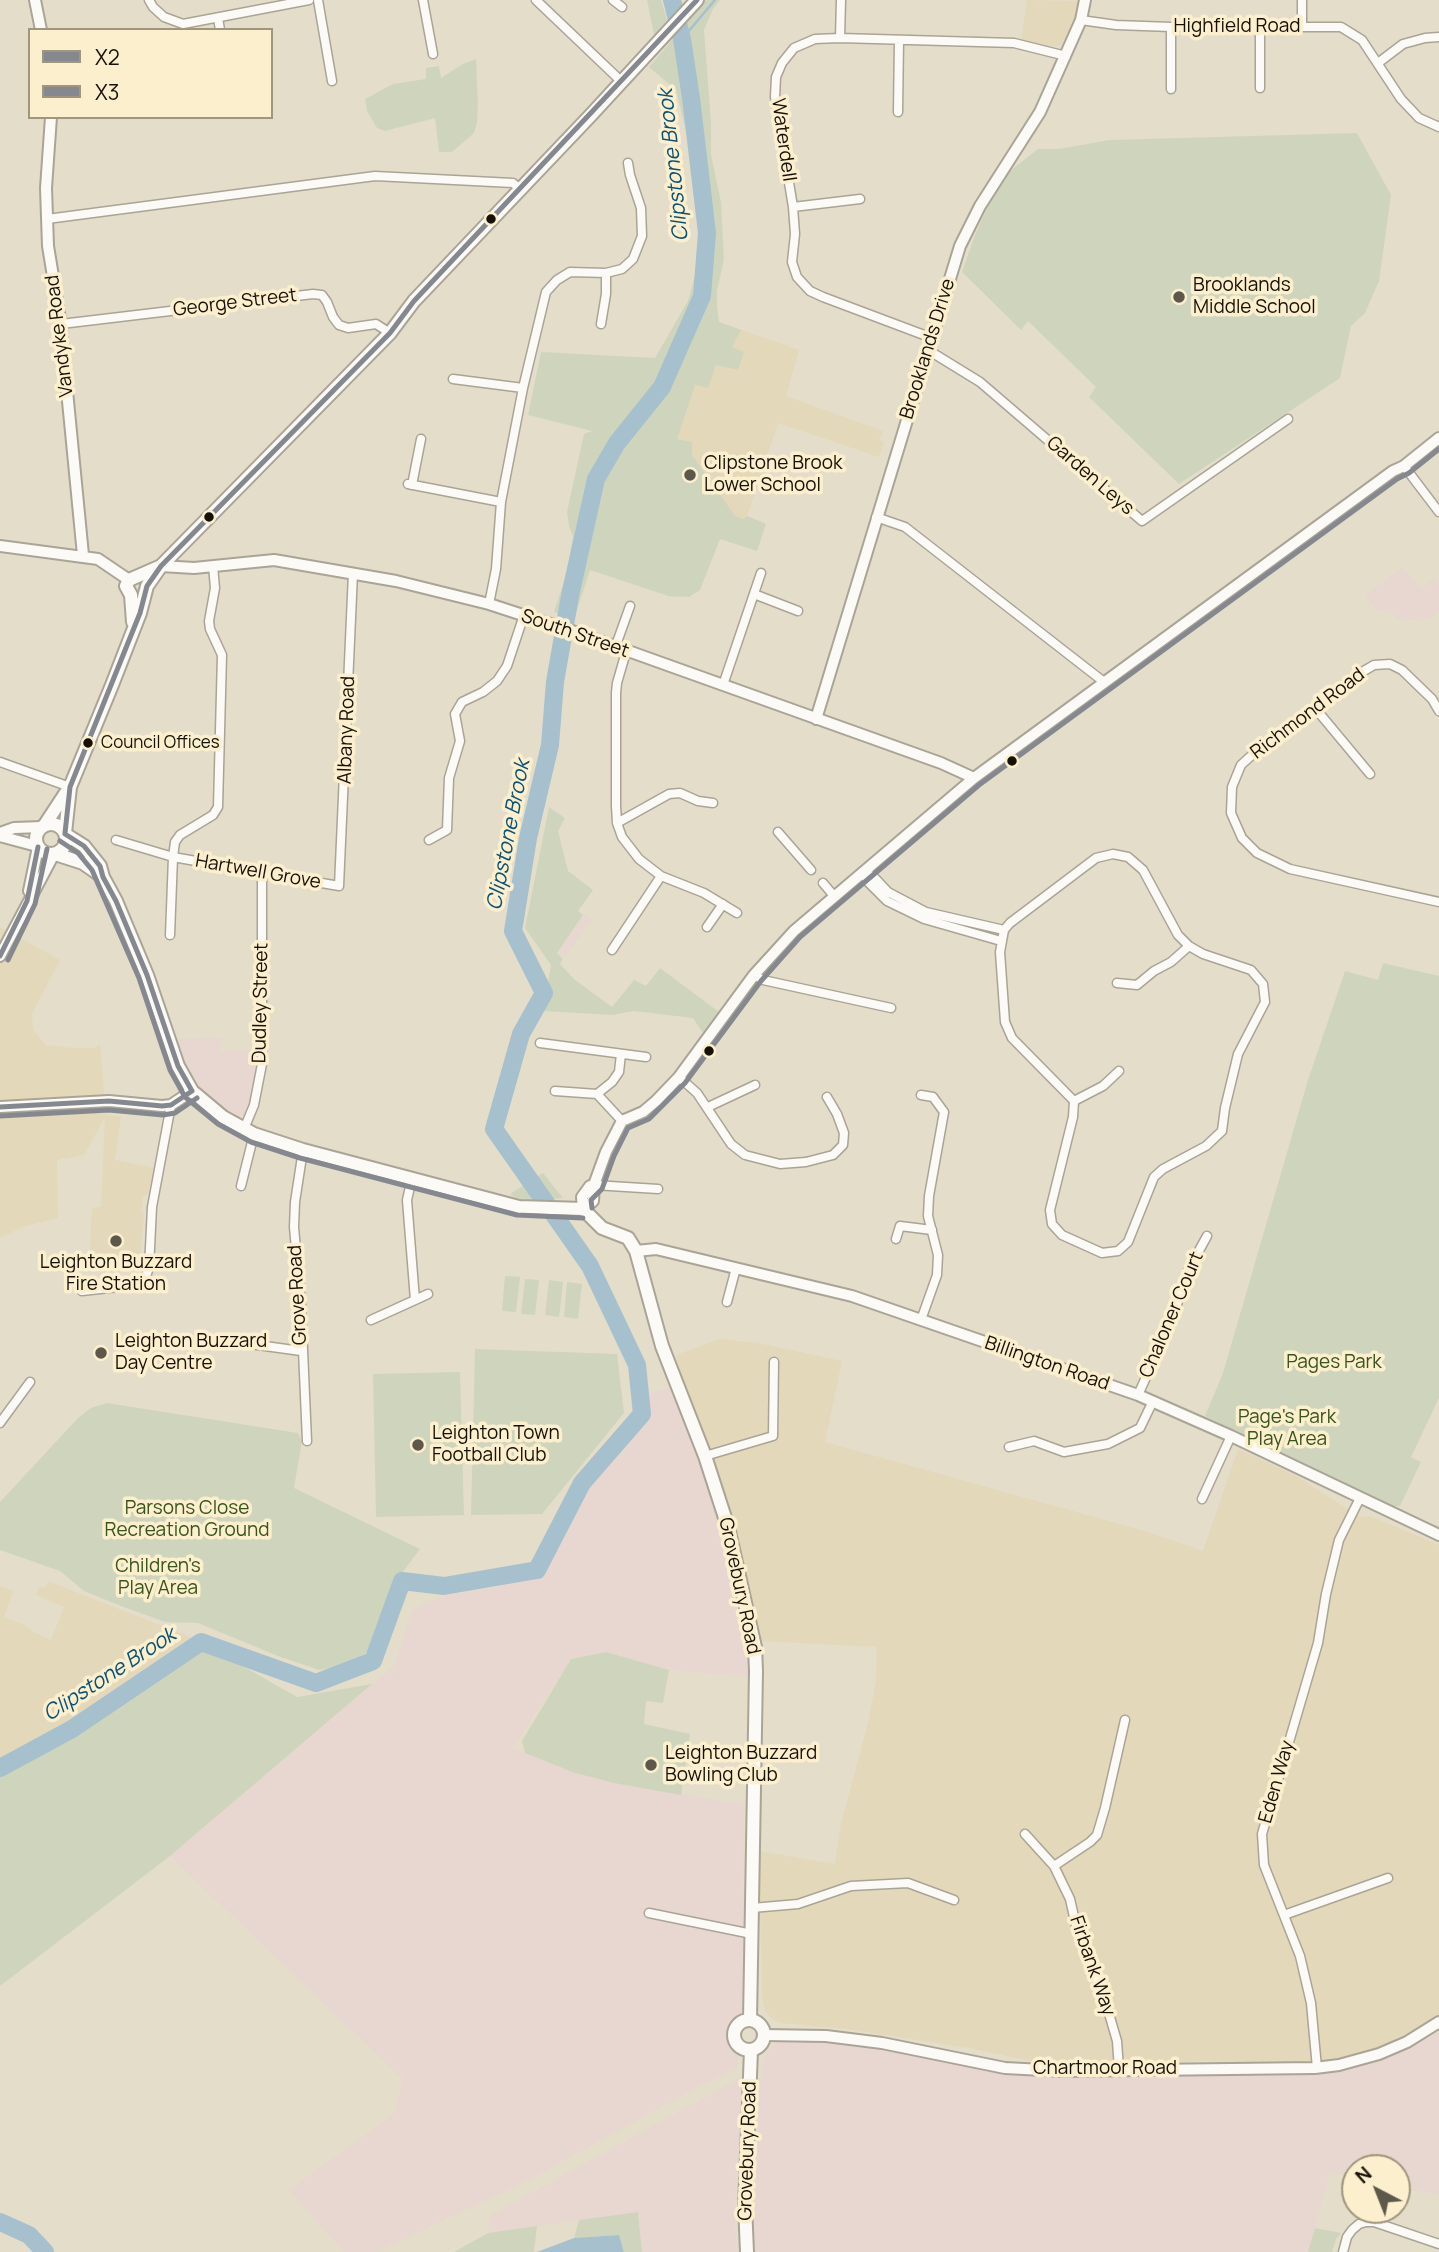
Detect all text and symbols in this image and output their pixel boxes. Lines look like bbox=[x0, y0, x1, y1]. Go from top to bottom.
street label: Highfield Road bbox=[1173, 16, 1301, 38]
legend bbox=[28, 28, 273, 119]
text: X2 bbox=[95, 43, 120, 71]
text: X3 bbox=[95, 78, 119, 106]
water label: Clipstone Brook bbox=[653, 88, 695, 242]
street label: Waterdell bbox=[766, 97, 800, 183]
unlabelled marker bbox=[484, 212, 498, 226]
street label: Vandyke Road bbox=[41, 274, 79, 398]
place label: Brooklands Middle School bbox=[1193, 275, 1316, 319]
street label: Brooklands Drive bbox=[896, 276, 960, 422]
street label: George Street bbox=[172, 284, 298, 322]
marker: Brooklands Middle School bbox=[1171, 289, 1187, 305]
street label: Garden Leys bbox=[1042, 432, 1138, 520]
place label: Clipstone Brook Lower School bbox=[704, 453, 842, 497]
marker: Clipstone Brook Lower School bbox=[682, 467, 698, 483]
unlabelled marker bbox=[202, 510, 216, 524]
street label: South Street bbox=[518, 605, 632, 663]
street label: Richmond Road bbox=[1247, 664, 1369, 764]
street label: Albany Road bbox=[334, 676, 360, 784]
place label: Council Offices bbox=[101, 733, 220, 753]
marker: Council Offices bbox=[81, 736, 95, 750]
unlabelled marker bbox=[1005, 754, 1019, 768]
water label: Clipstone Brook bbox=[482, 758, 536, 912]
street label: Hartwell Grove bbox=[193, 850, 323, 894]
street label: Dudley Street bbox=[249, 943, 273, 1063]
unlabelled marker bbox=[702, 1044, 716, 1058]
marker: Leighton Buzzard Fire Station bbox=[108, 1233, 124, 1249]
street label: Grove Road bbox=[284, 1244, 312, 1346]
street label: Chaloner Court bbox=[1135, 1249, 1209, 1381]
place label: Leighton Buzzard Fire Station bbox=[40, 1252, 192, 1296]
place label: Leighton Buzzard Day Centre bbox=[115, 1331, 267, 1375]
street label: Billington Road bbox=[982, 1332, 1112, 1396]
marker: Leighton Buzzard Day Centre bbox=[93, 1345, 109, 1361]
park label: Pages Park bbox=[1286, 1352, 1382, 1374]
park label: Page's Park Play Area bbox=[1238, 1407, 1336, 1451]
place label: Leighton Town Football Club bbox=[432, 1423, 560, 1467]
marker: Leighton Town Football Club bbox=[410, 1437, 426, 1453]
park label: Parsons Close Recreation Ground bbox=[104, 1498, 270, 1542]
street label: Grovebury Road bbox=[713, 1515, 765, 1657]
park label: Children's Play Area bbox=[115, 1556, 201, 1600]
water label: Clipstone Brook bbox=[39, 1623, 181, 1727]
street label: Eden Way bbox=[1254, 1738, 1300, 1826]
place label: Leighton Buzzard Bowling Club bbox=[665, 1743, 817, 1787]
marker: Leighton Buzzard Bowling Club bbox=[643, 1757, 659, 1773]
street label: Firbank Way bbox=[1064, 1913, 1120, 2019]
street label: Chartmoor Road bbox=[1033, 2058, 1177, 2080]
street label: Grovebury Road bbox=[734, 2081, 762, 2221]
north arrow bbox=[1341, 2154, 1411, 2224]
text: N bbox=[1350, 2161, 1377, 2189]

